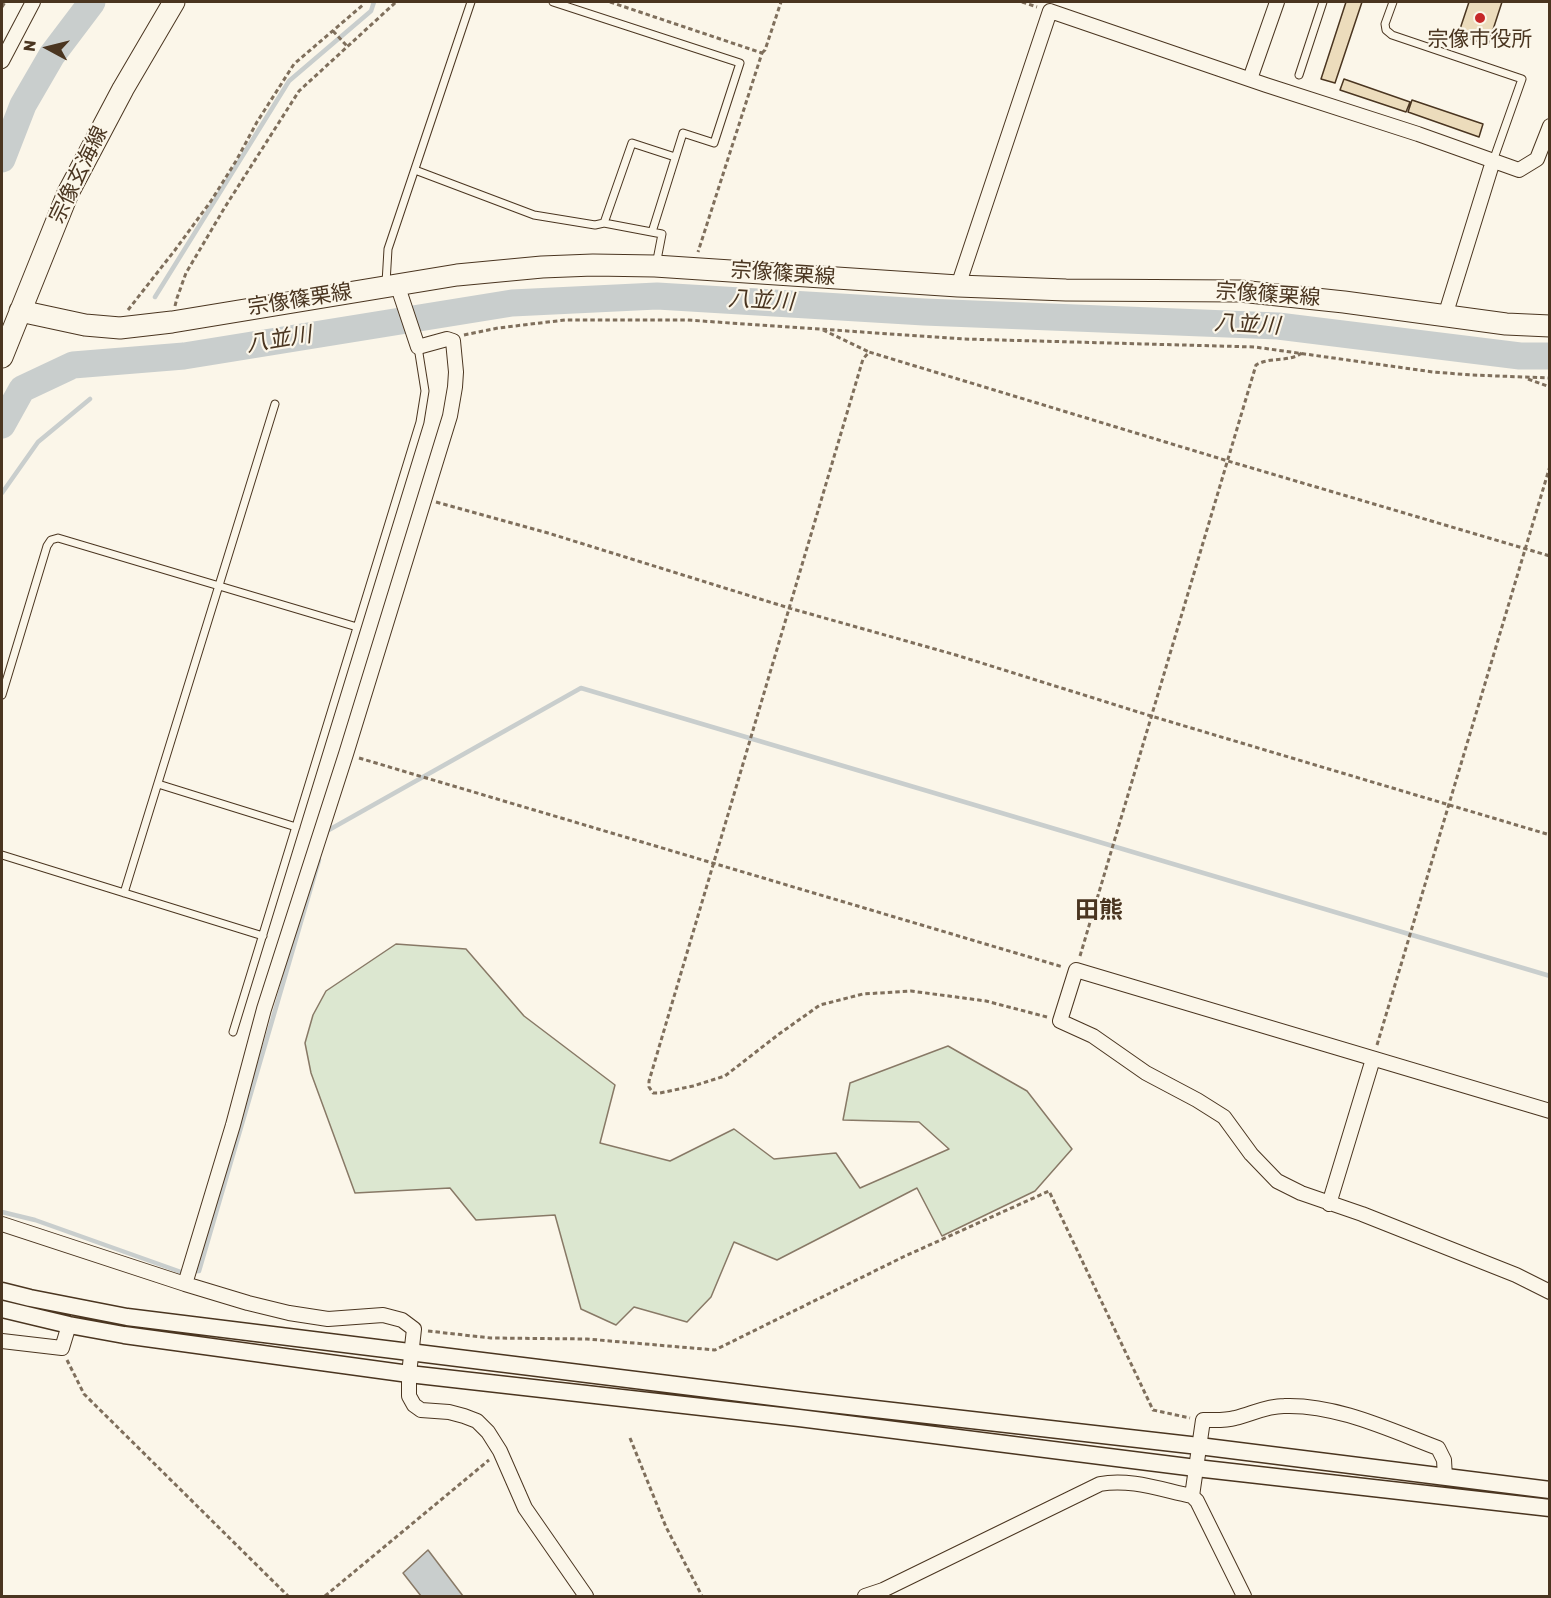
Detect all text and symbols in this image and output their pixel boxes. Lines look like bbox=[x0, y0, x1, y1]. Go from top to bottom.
marker: 宗像市役所 bbox=[1473, 11, 1487, 25]
north arrow bbox=[18, 18, 78, 78]
place label: 宗像市役所 bbox=[1428, 27, 1532, 53]
text: N bbox=[20, 39, 40, 53]
street label: 宗像玄海線 bbox=[45, 122, 113, 228]
street label: 宗像篠栗線 bbox=[730, 258, 836, 290]
street label: 宗像篠栗線 bbox=[246, 279, 354, 321]
street label: 宗像篠栗線 bbox=[1215, 279, 1321, 311]
water label: 八並川 bbox=[727, 286, 795, 316]
water label: 八並川 bbox=[1213, 310, 1281, 340]
water label: 八並川 bbox=[244, 322, 314, 358]
district label: 田熊 bbox=[1075, 897, 1123, 925]

